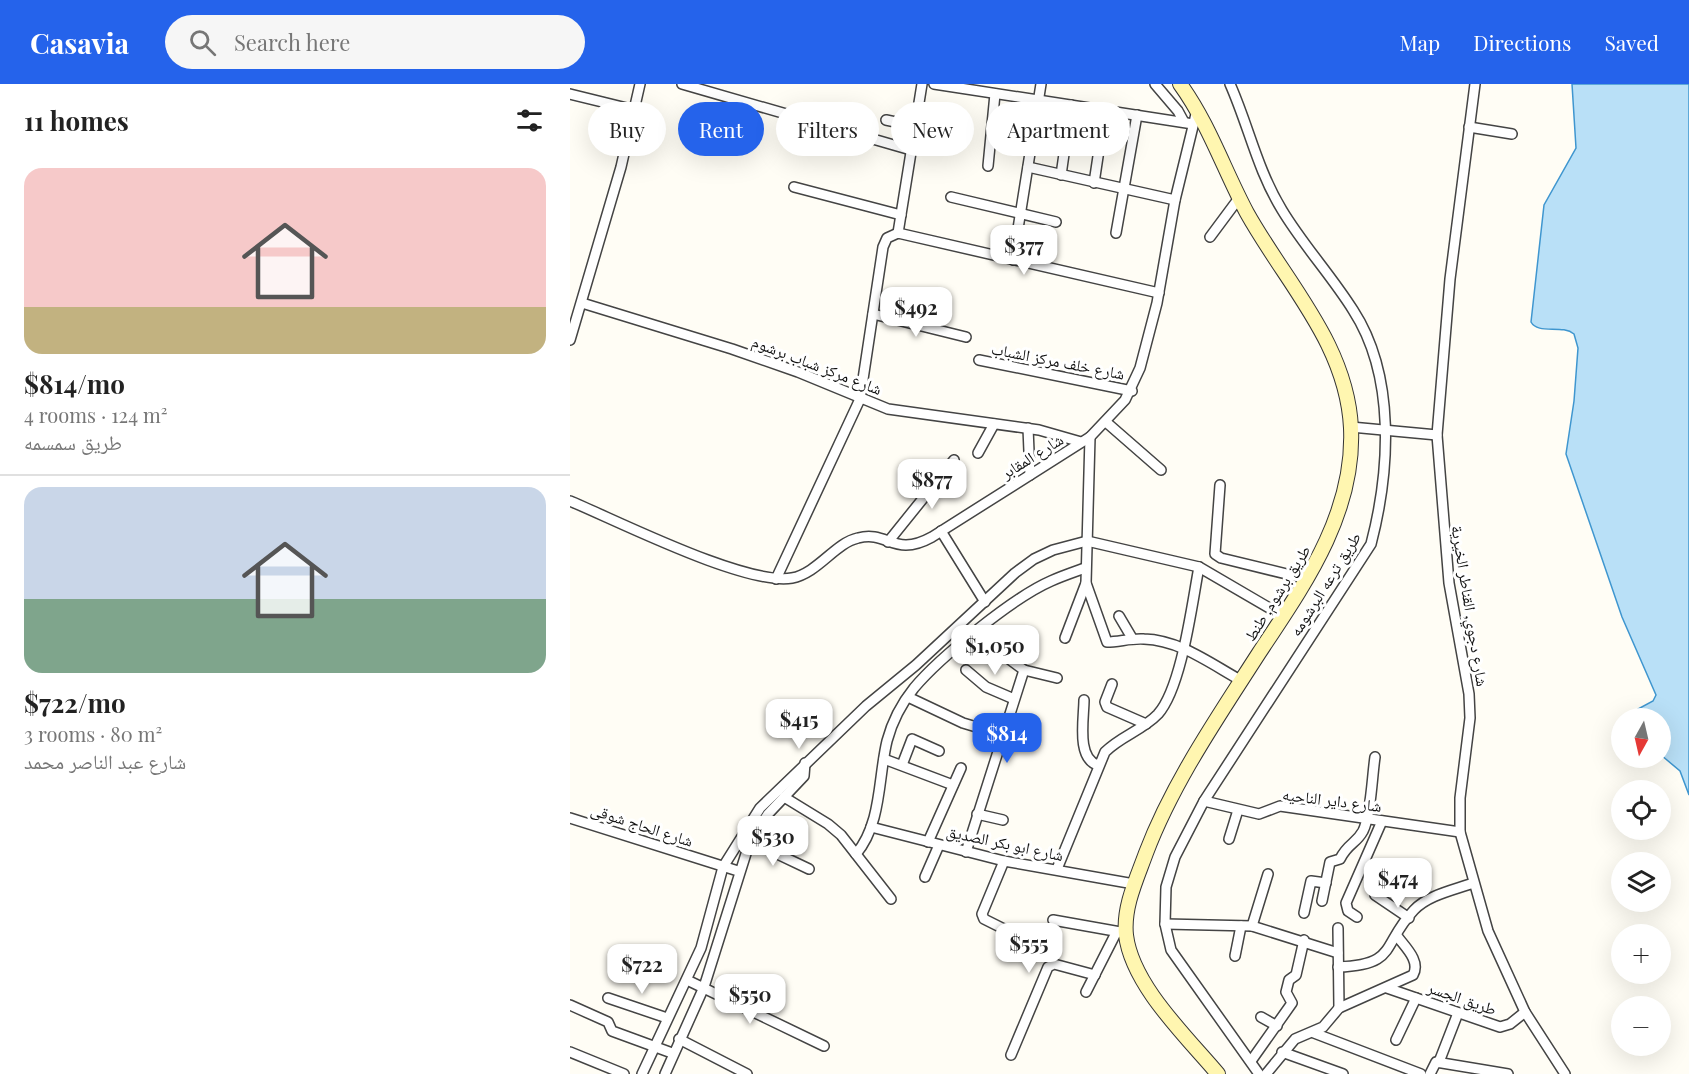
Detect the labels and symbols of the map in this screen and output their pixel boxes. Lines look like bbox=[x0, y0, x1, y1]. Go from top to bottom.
pin: $377 bbox=[988, 225, 1060, 276]
pin: $492 bbox=[880, 287, 952, 338]
street label: شارع مركز شباب برشوم bbox=[749, 330, 885, 400]
street label: شارع خلف مركز الشباب bbox=[990, 337, 1126, 385]
street label: شارع المقابر bbox=[996, 428, 1067, 484]
pin: $877 bbox=[896, 459, 968, 510]
street label: شارع دجوي, القناطر الخيرية bbox=[1444, 524, 1494, 688]
street label: طريق ترعه البرشومه bbox=[1284, 528, 1366, 640]
street label: طريق برشوم, طنط bbox=[1239, 541, 1315, 645]
pin: $1,050 bbox=[946, 625, 1044, 676]
pin: $415 bbox=[763, 699, 835, 750]
north arrow bbox=[1611, 708, 1671, 768]
pin: $814 bbox=[971, 713, 1043, 764]
street label: شارع داير الناحيه bbox=[1281, 783, 1383, 817]
street label: شارع الحاج شوقى bbox=[588, 798, 696, 852]
pin: $530 bbox=[737, 816, 809, 867]
street label: شارع ابو بكر الصديق bbox=[944, 820, 1066, 866]
pin: $474 bbox=[1362, 858, 1434, 909]
pin: $555 bbox=[993, 923, 1065, 974]
pin: $722 bbox=[606, 944, 678, 995]
pin: $550 bbox=[714, 974, 786, 1025]
street label: طريق الجسر bbox=[1424, 976, 1499, 1020]

